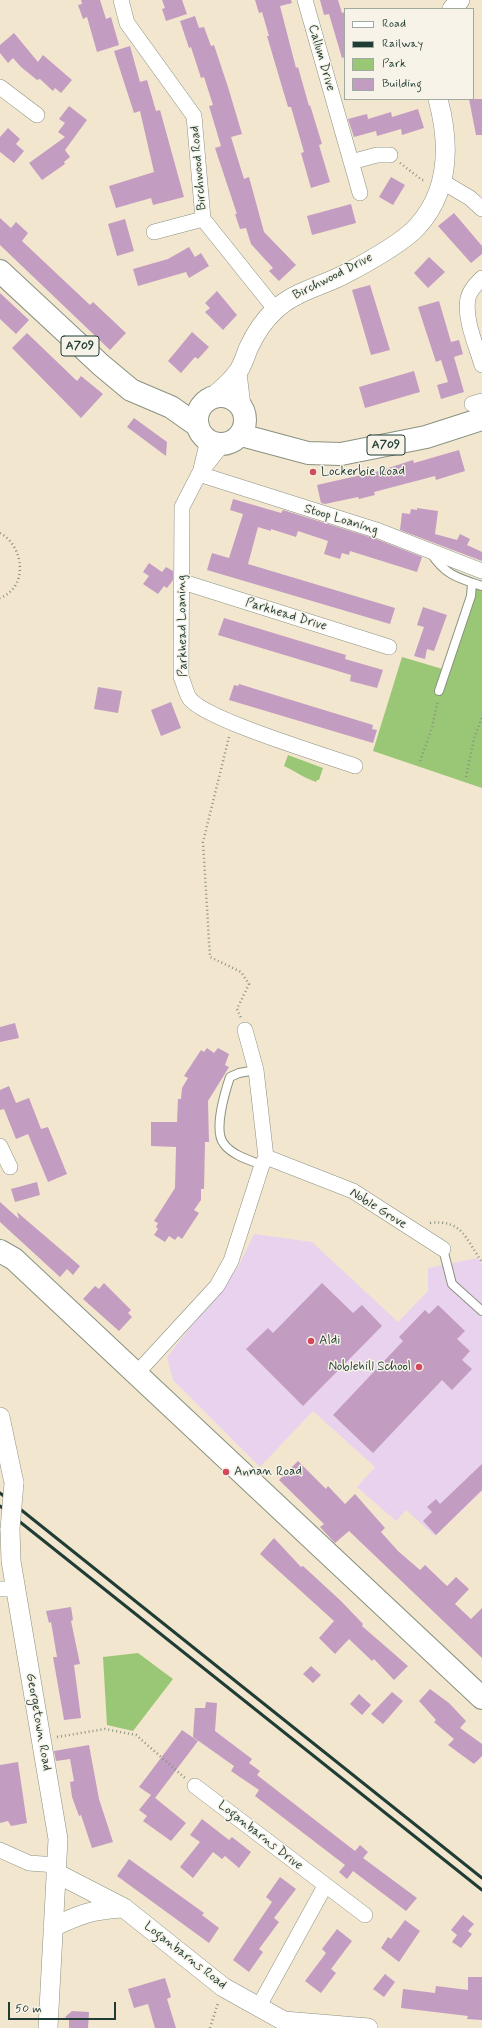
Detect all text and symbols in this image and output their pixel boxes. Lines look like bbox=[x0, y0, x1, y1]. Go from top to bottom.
legend bbox=[344, 8, 474, 100]
text: Road bbox=[382, 16, 406, 32]
street label: Callum Drive bbox=[304, 23, 338, 93]
text: Railway bbox=[382, 36, 423, 52]
text: Park bbox=[382, 56, 406, 72]
text: Building bbox=[382, 76, 422, 92]
street label: Birchwood Road bbox=[188, 125, 210, 211]
street label: Birchwood Drive bbox=[291, 250, 375, 304]
road number: A709 bbox=[61, 336, 99, 356]
road number: A709 bbox=[367, 435, 405, 455]
place label: Lockerbie Road bbox=[321, 464, 405, 480]
marker: Lockerbie Road bbox=[308, 467, 318, 477]
street label: Stoop Loaning bbox=[302, 501, 380, 539]
street label: Parkhead Loaning bbox=[174, 575, 192, 677]
street label: Parkhead Drive bbox=[243, 595, 329, 635]
street label: Noble Grove bbox=[346, 1185, 410, 1233]
place label: Aldi bbox=[319, 1333, 340, 1349]
marker: Aldi bbox=[306, 1336, 316, 1346]
place label: Noblehill School bbox=[329, 1359, 411, 1375]
marker: Noblehill School bbox=[414, 1362, 424, 1372]
place label: Annan Road bbox=[234, 1464, 302, 1480]
marker: Annan Road bbox=[221, 1467, 231, 1477]
street label: Georgetown Road bbox=[22, 1672, 54, 1772]
street label: Loganbarns Drive bbox=[214, 1798, 306, 1874]
street label: Loganbarns Road bbox=[140, 1919, 230, 1993]
scale bar bbox=[10, 1994, 118, 2020]
text: 50 m bbox=[15, 2001, 42, 2017]

